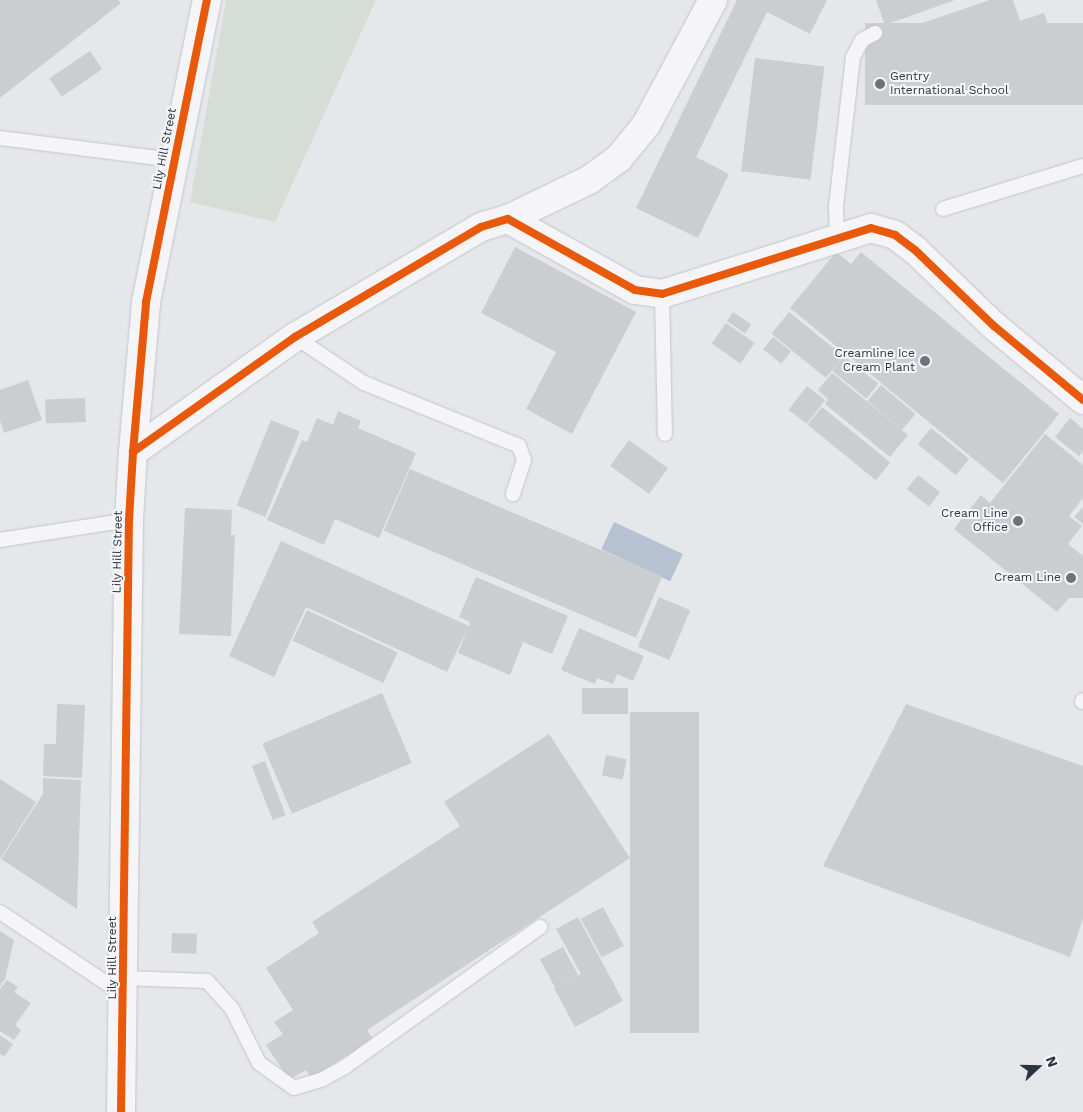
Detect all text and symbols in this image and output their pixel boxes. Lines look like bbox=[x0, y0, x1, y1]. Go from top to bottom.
place label: Gentry International School bbox=[890, 70, 1009, 98]
marker: Gentry International School bbox=[874, 78, 886, 90]
street label: Lily Hill Street bbox=[150, 107, 180, 191]
place label: Creamline Ice Cream Plant bbox=[835, 347, 915, 375]
marker: Creamline Ice Cream Plant bbox=[919, 355, 931, 367]
place label: Cream Line Office bbox=[941, 507, 1008, 535]
street label: Lily Hill Street bbox=[110, 510, 126, 594]
marker: Cream Line Office bbox=[1012, 515, 1024, 527]
place label: Cream Line bbox=[994, 571, 1061, 585]
marker: Cream Line bbox=[1065, 572, 1077, 584]
street label: Lily Hill Street bbox=[106, 916, 120, 1000]
north arrow bbox=[1013, 1042, 1063, 1092]
text: N bbox=[1043, 1054, 1061, 1069]

